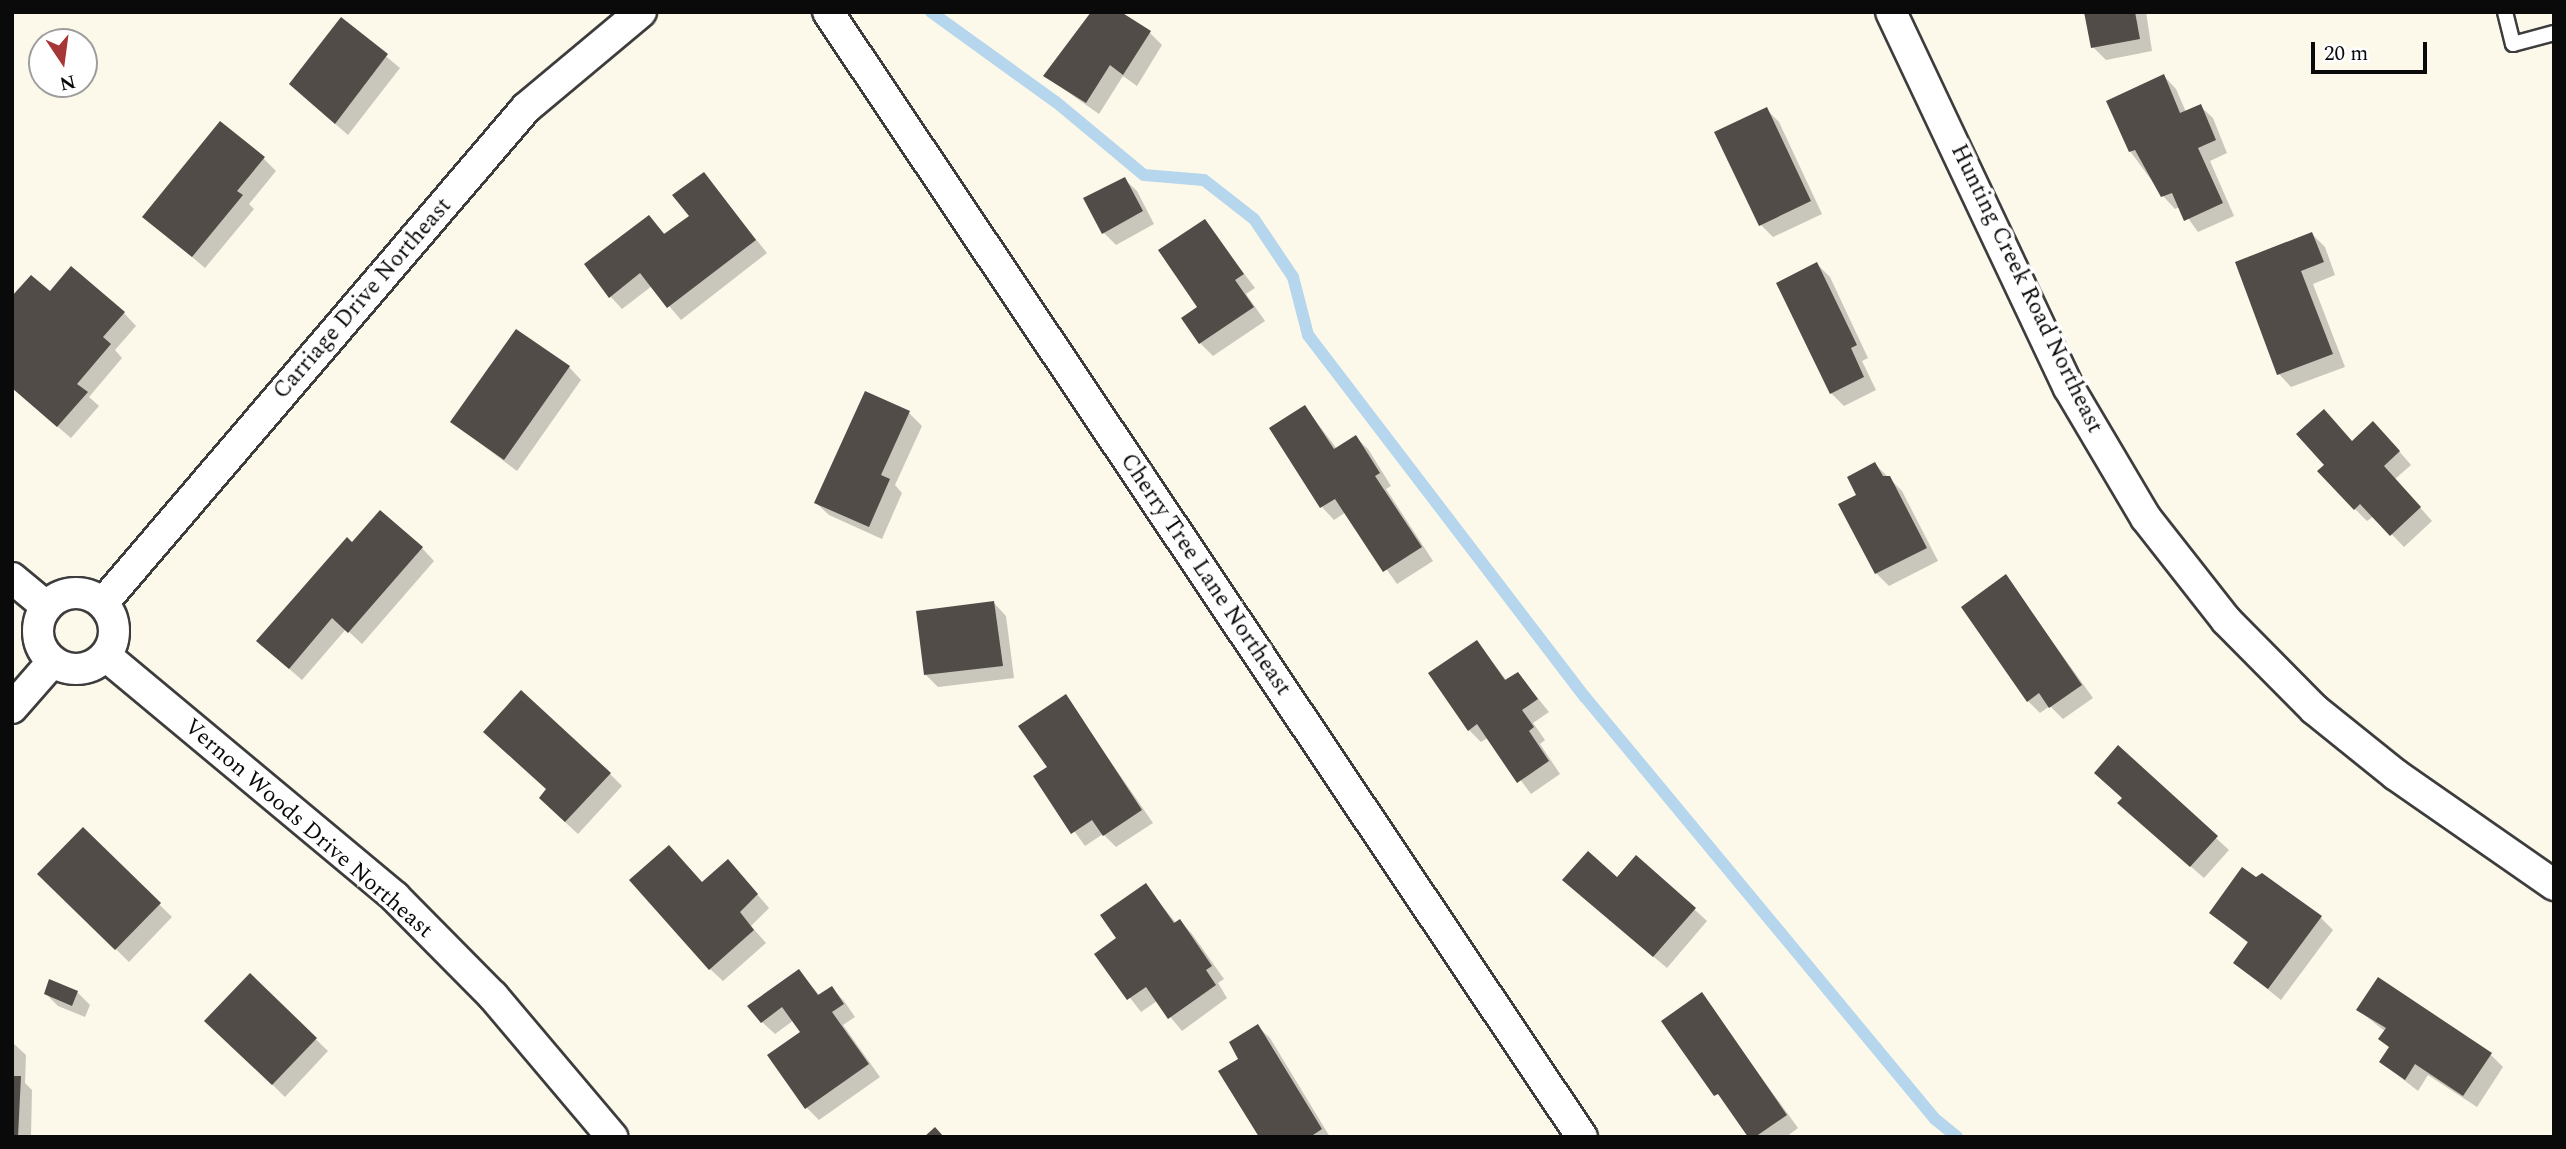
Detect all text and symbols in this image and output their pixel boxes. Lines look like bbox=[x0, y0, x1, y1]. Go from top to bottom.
north arrow bbox=[28, 28, 98, 98]
scale bar bbox=[2314, 28, 2430, 72]
text: 20 m bbox=[2324, 38, 2368, 70]
text: N bbox=[57, 66, 78, 98]
street label: Hunting Creek Road Northeast bbox=[1944, 140, 2108, 438]
street label: Carriage Drive Northeast bbox=[268, 193, 458, 405]
street label: Cherry Tree Lane Northeast bbox=[1114, 449, 1296, 701]
street label: Vernon Woods Drive Northeast bbox=[178, 713, 438, 945]

